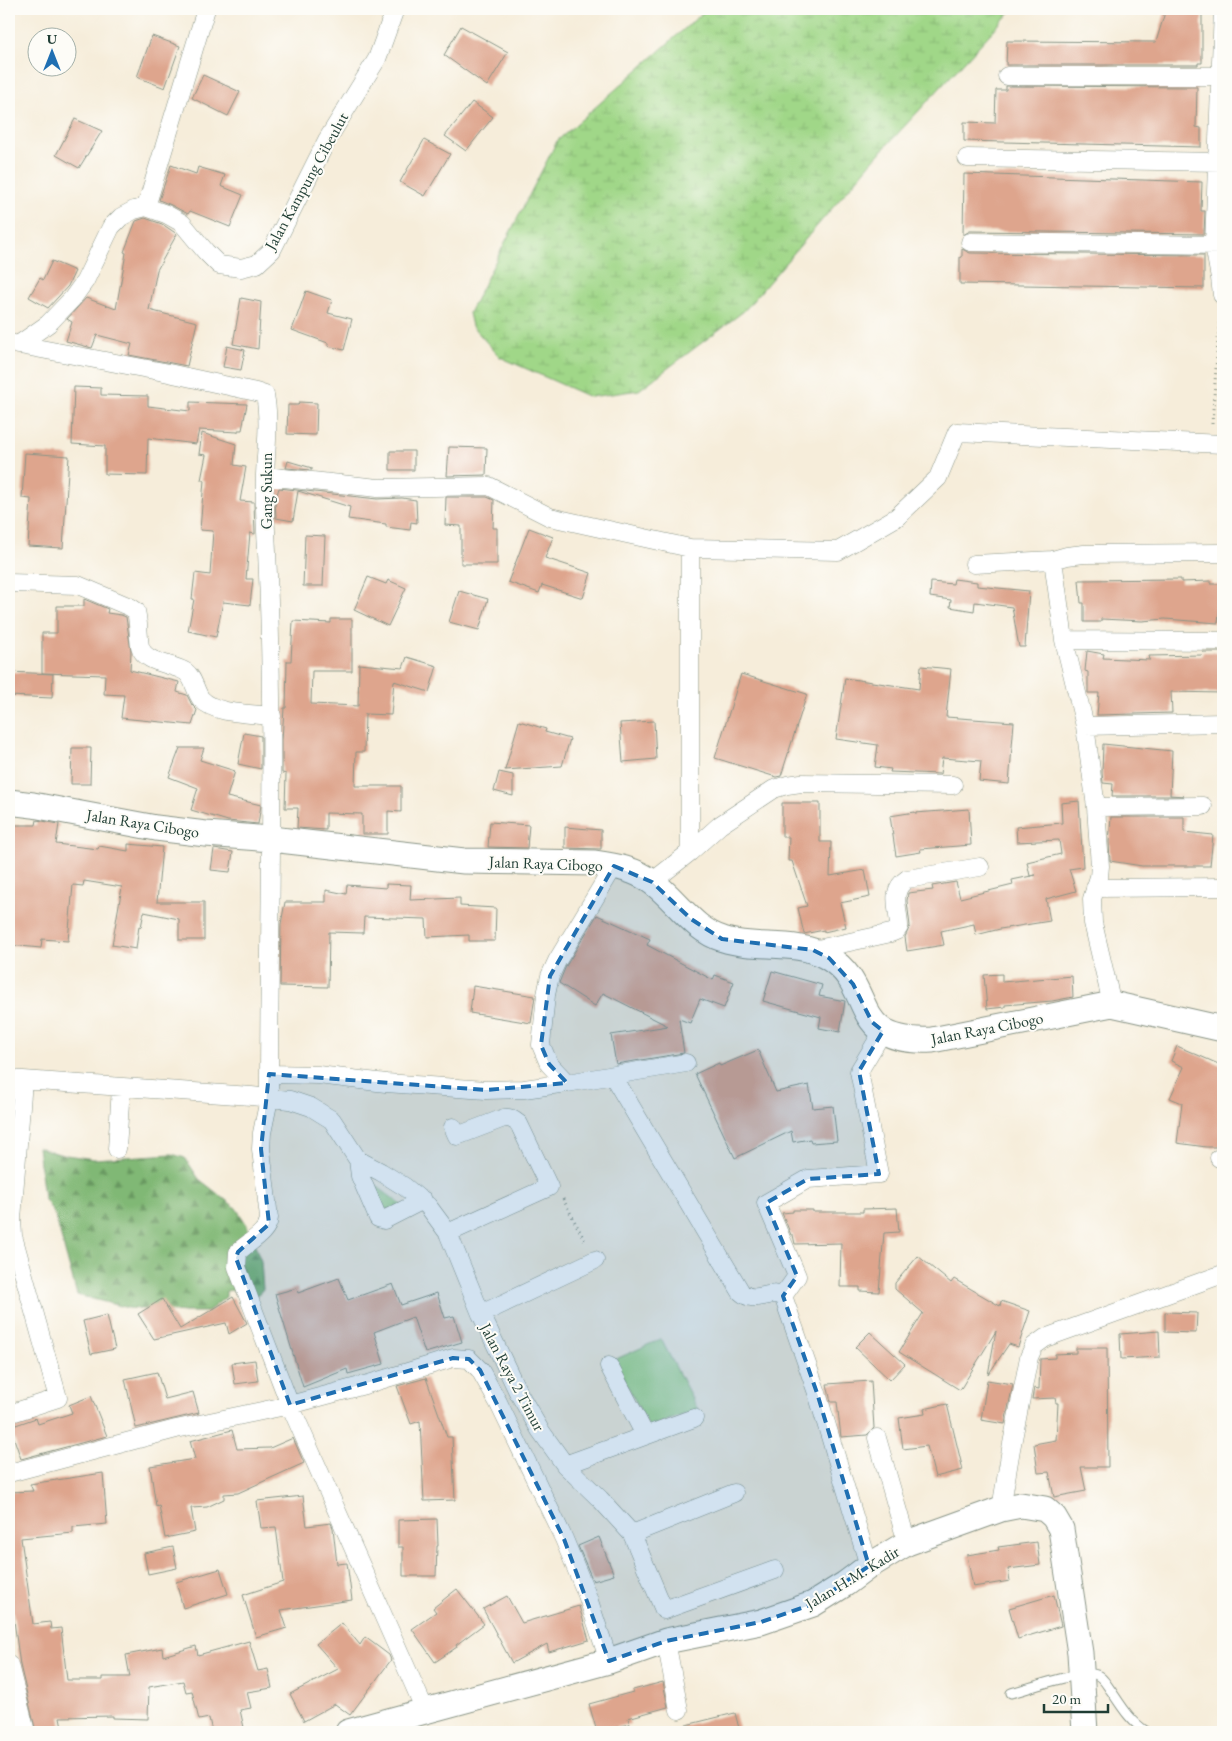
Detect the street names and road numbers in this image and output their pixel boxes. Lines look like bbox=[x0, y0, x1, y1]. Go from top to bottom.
street label: Jalan Kampung Cibeulut bbox=[259, 109, 353, 256]
street label: Gang Sukun bbox=[256, 452, 277, 529]
street label: Jalan Raya Cibogo bbox=[83, 804, 201, 843]
street label: Jalan Raya Cibogo bbox=[487, 851, 603, 876]
street label: Jalan Raya Cibogo bbox=[927, 1007, 1045, 1050]
street label: Jalan Raya 2 Timur bbox=[474, 1318, 550, 1435]
street label: Jalan H.M. Kadir bbox=[800, 1541, 904, 1615]

